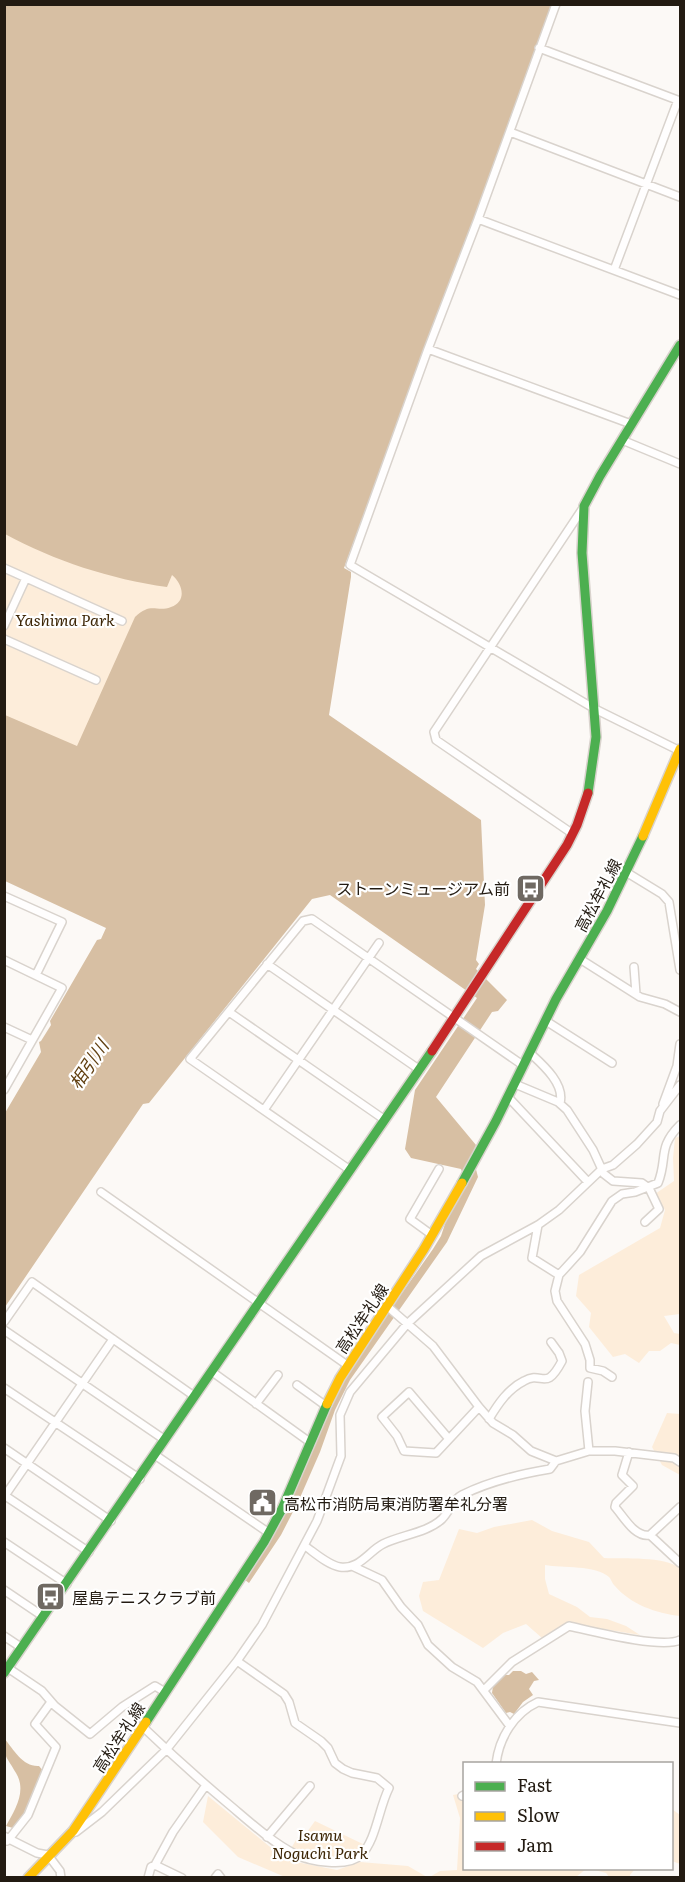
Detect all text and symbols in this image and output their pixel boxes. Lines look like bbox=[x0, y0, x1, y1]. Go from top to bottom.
park label: Yashima Park bbox=[15, 607, 115, 631]
street label: 高松牟礼線 bbox=[568, 854, 626, 936]
bus stop icon: ストーンミュージアム前 bbox=[515, 872, 547, 904]
place label: ストーンミュージアム前 bbox=[336, 876, 510, 900]
water label: 相引川 bbox=[62, 1032, 115, 1094]
street label: 高松牟礼線 bbox=[329, 1278, 393, 1358]
public building icon: 高松市消防局東消防署牟礼分署 bbox=[247, 1487, 279, 1519]
place label: 高松市消防局東消防署牟礼分署 bbox=[284, 1491, 508, 1515]
bus stop icon: 屋島テニスクラブ前 bbox=[35, 1581, 67, 1613]
place label: 屋島テニスクラブ前 bbox=[72, 1585, 216, 1609]
street label: 高松牟礼線 bbox=[86, 1697, 150, 1777]
legend bbox=[463, 1762, 673, 1870]
text: Fast bbox=[517, 1771, 553, 1798]
text: Slow bbox=[517, 1801, 560, 1828]
park label: Isamu Noguchi Park bbox=[272, 1822, 369, 1864]
text: Jam bbox=[517, 1831, 553, 1858]

